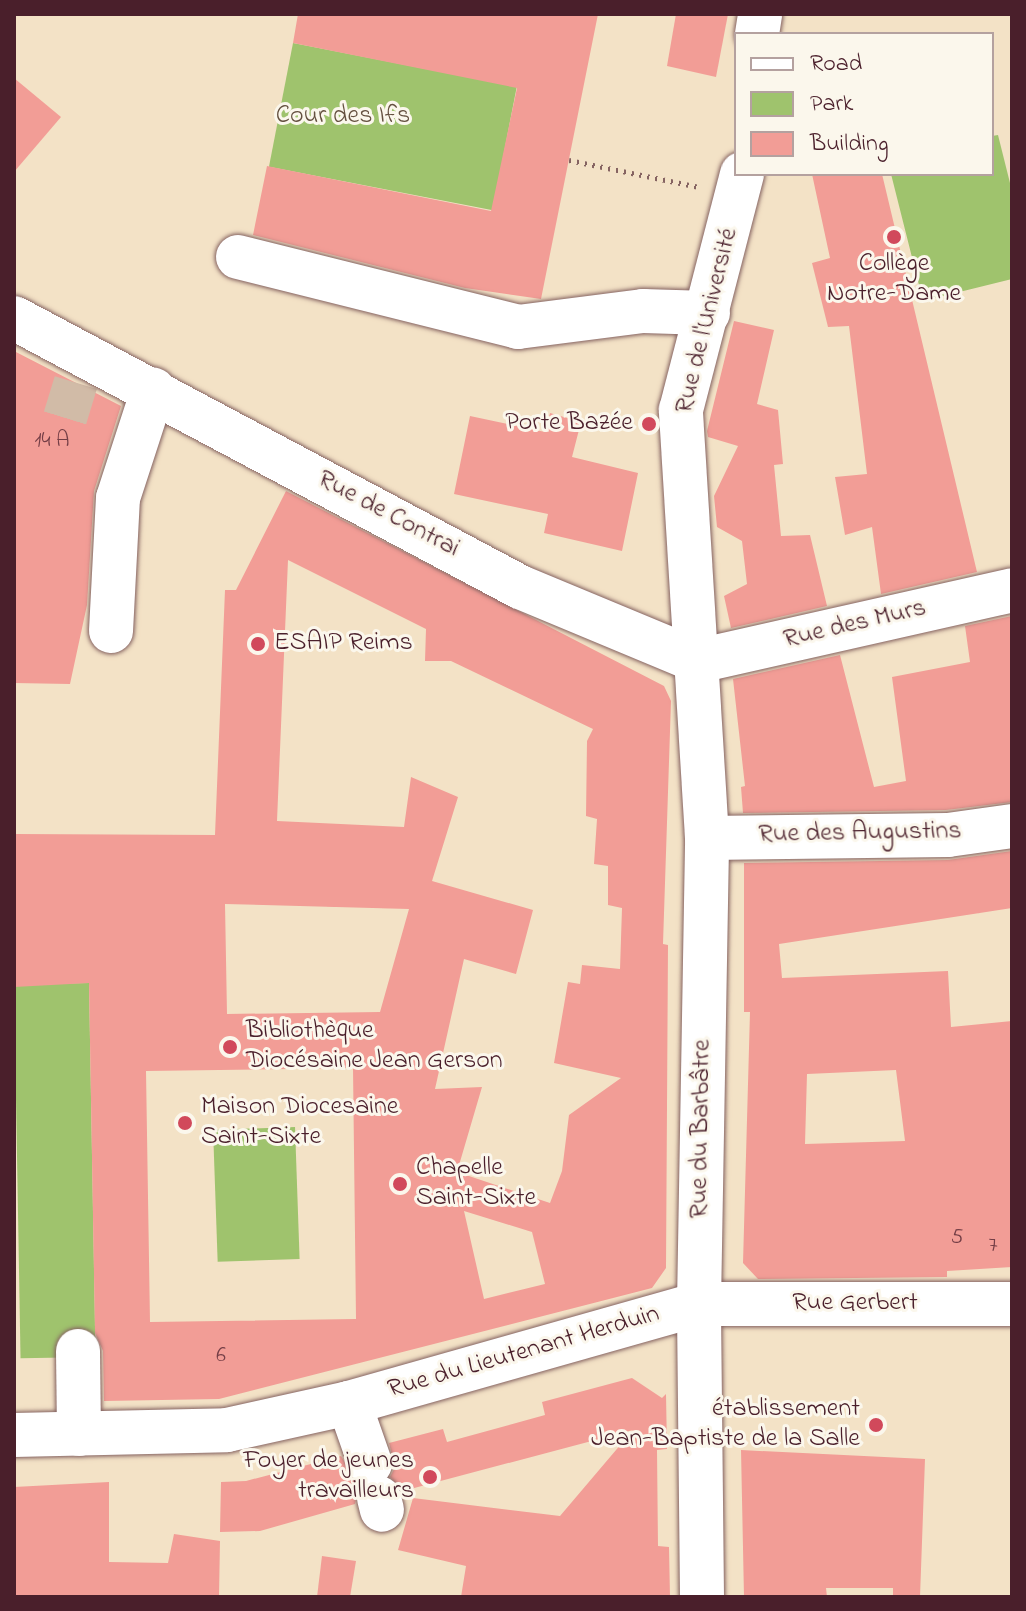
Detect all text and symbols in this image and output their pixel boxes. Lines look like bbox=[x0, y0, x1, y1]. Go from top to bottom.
legend bbox=[734, 32, 994, 176]
text: Road bbox=[810, 47, 862, 82]
text: Park bbox=[810, 87, 853, 122]
park label: Cour des Ifs bbox=[276, 101, 410, 133]
text: Building bbox=[810, 127, 889, 162]
street label: Rue de l'Université bbox=[670, 225, 746, 417]
marker: Collège Notre-Dame bbox=[885, 228, 903, 246]
place label: Collège Notre-Dame bbox=[827, 249, 961, 310]
place label: Porte Bazée bbox=[505, 408, 633, 440]
marker: Porte Bazée bbox=[640, 415, 658, 433]
house number: 14 A bbox=[34, 429, 70, 455]
street label: Rue de Contrai bbox=[312, 465, 464, 565]
street label: Rue des Murs bbox=[781, 593, 929, 657]
place label: ESAIP Reims bbox=[274, 628, 413, 660]
marker: ESAIP Reims bbox=[249, 635, 267, 653]
street label: Rue des Augustins bbox=[758, 817, 962, 851]
place label: Bibliothèque Diocésaine Jean Gerson bbox=[246, 1016, 503, 1078]
marker: Bibliothèque Diocésaine Jean Gerson bbox=[221, 1038, 239, 1056]
street label: Rue du Barbâtre bbox=[685, 1039, 719, 1219]
place label: Maison Diocesaine Saint-Sixte bbox=[201, 1092, 398, 1154]
marker: Maison Diocesaine Saint-Sixte bbox=[176, 1114, 194, 1132]
place label: Chapelle Saint-Sixte bbox=[416, 1153, 536, 1214]
marker: Chapelle Saint-Sixte bbox=[391, 1175, 409, 1193]
house number: 5 bbox=[951, 1226, 963, 1252]
house number: 7 bbox=[988, 1234, 998, 1260]
street label: Rue Gerbert bbox=[792, 1288, 918, 1320]
street label: Rue du Lieutenant Herduin bbox=[385, 1299, 663, 1407]
house number: 6 bbox=[216, 1344, 226, 1370]
place label: établissement Jean-Baptiste de la Salle bbox=[591, 1394, 860, 1456]
marker: établissement Jean-Baptiste de la Salle bbox=[867, 1416, 885, 1434]
place label: Foyer de jeunes travailleurs bbox=[243, 1446, 414, 1508]
marker: Foyer de jeunes travailleurs bbox=[421, 1468, 439, 1486]

